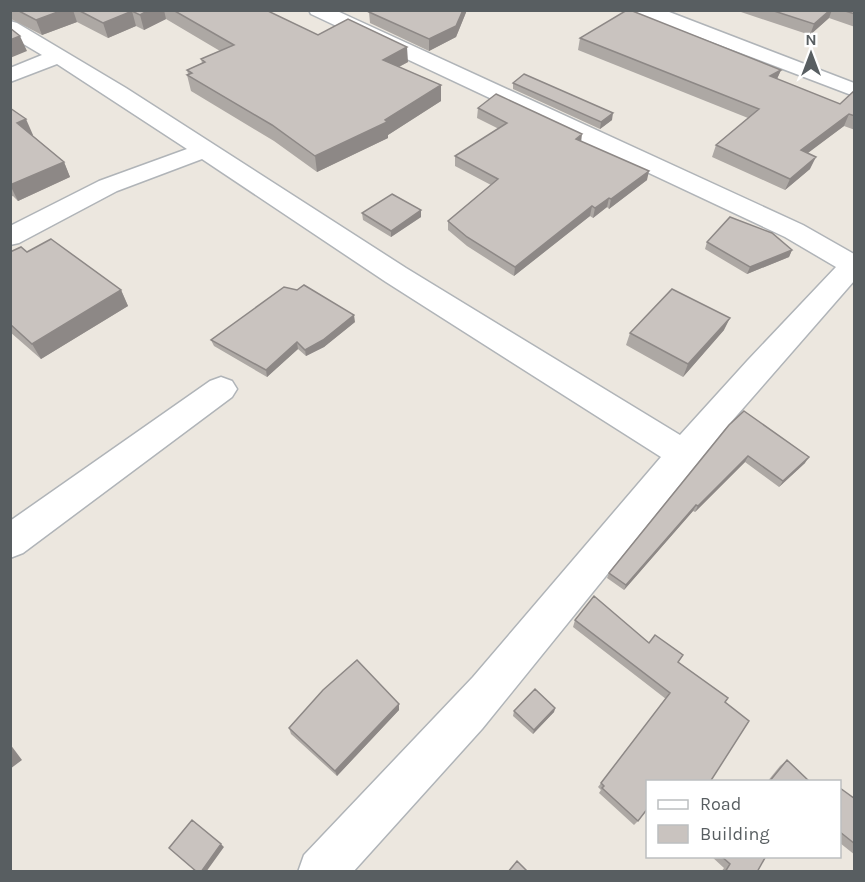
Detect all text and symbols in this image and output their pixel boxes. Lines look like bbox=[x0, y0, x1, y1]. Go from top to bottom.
north arrow bbox=[781, 24, 841, 84]
text: N bbox=[805, 30, 817, 49]
legend bbox=[646, 780, 841, 858]
text: Road bbox=[700, 793, 741, 815]
text: Building bbox=[700, 823, 770, 845]

